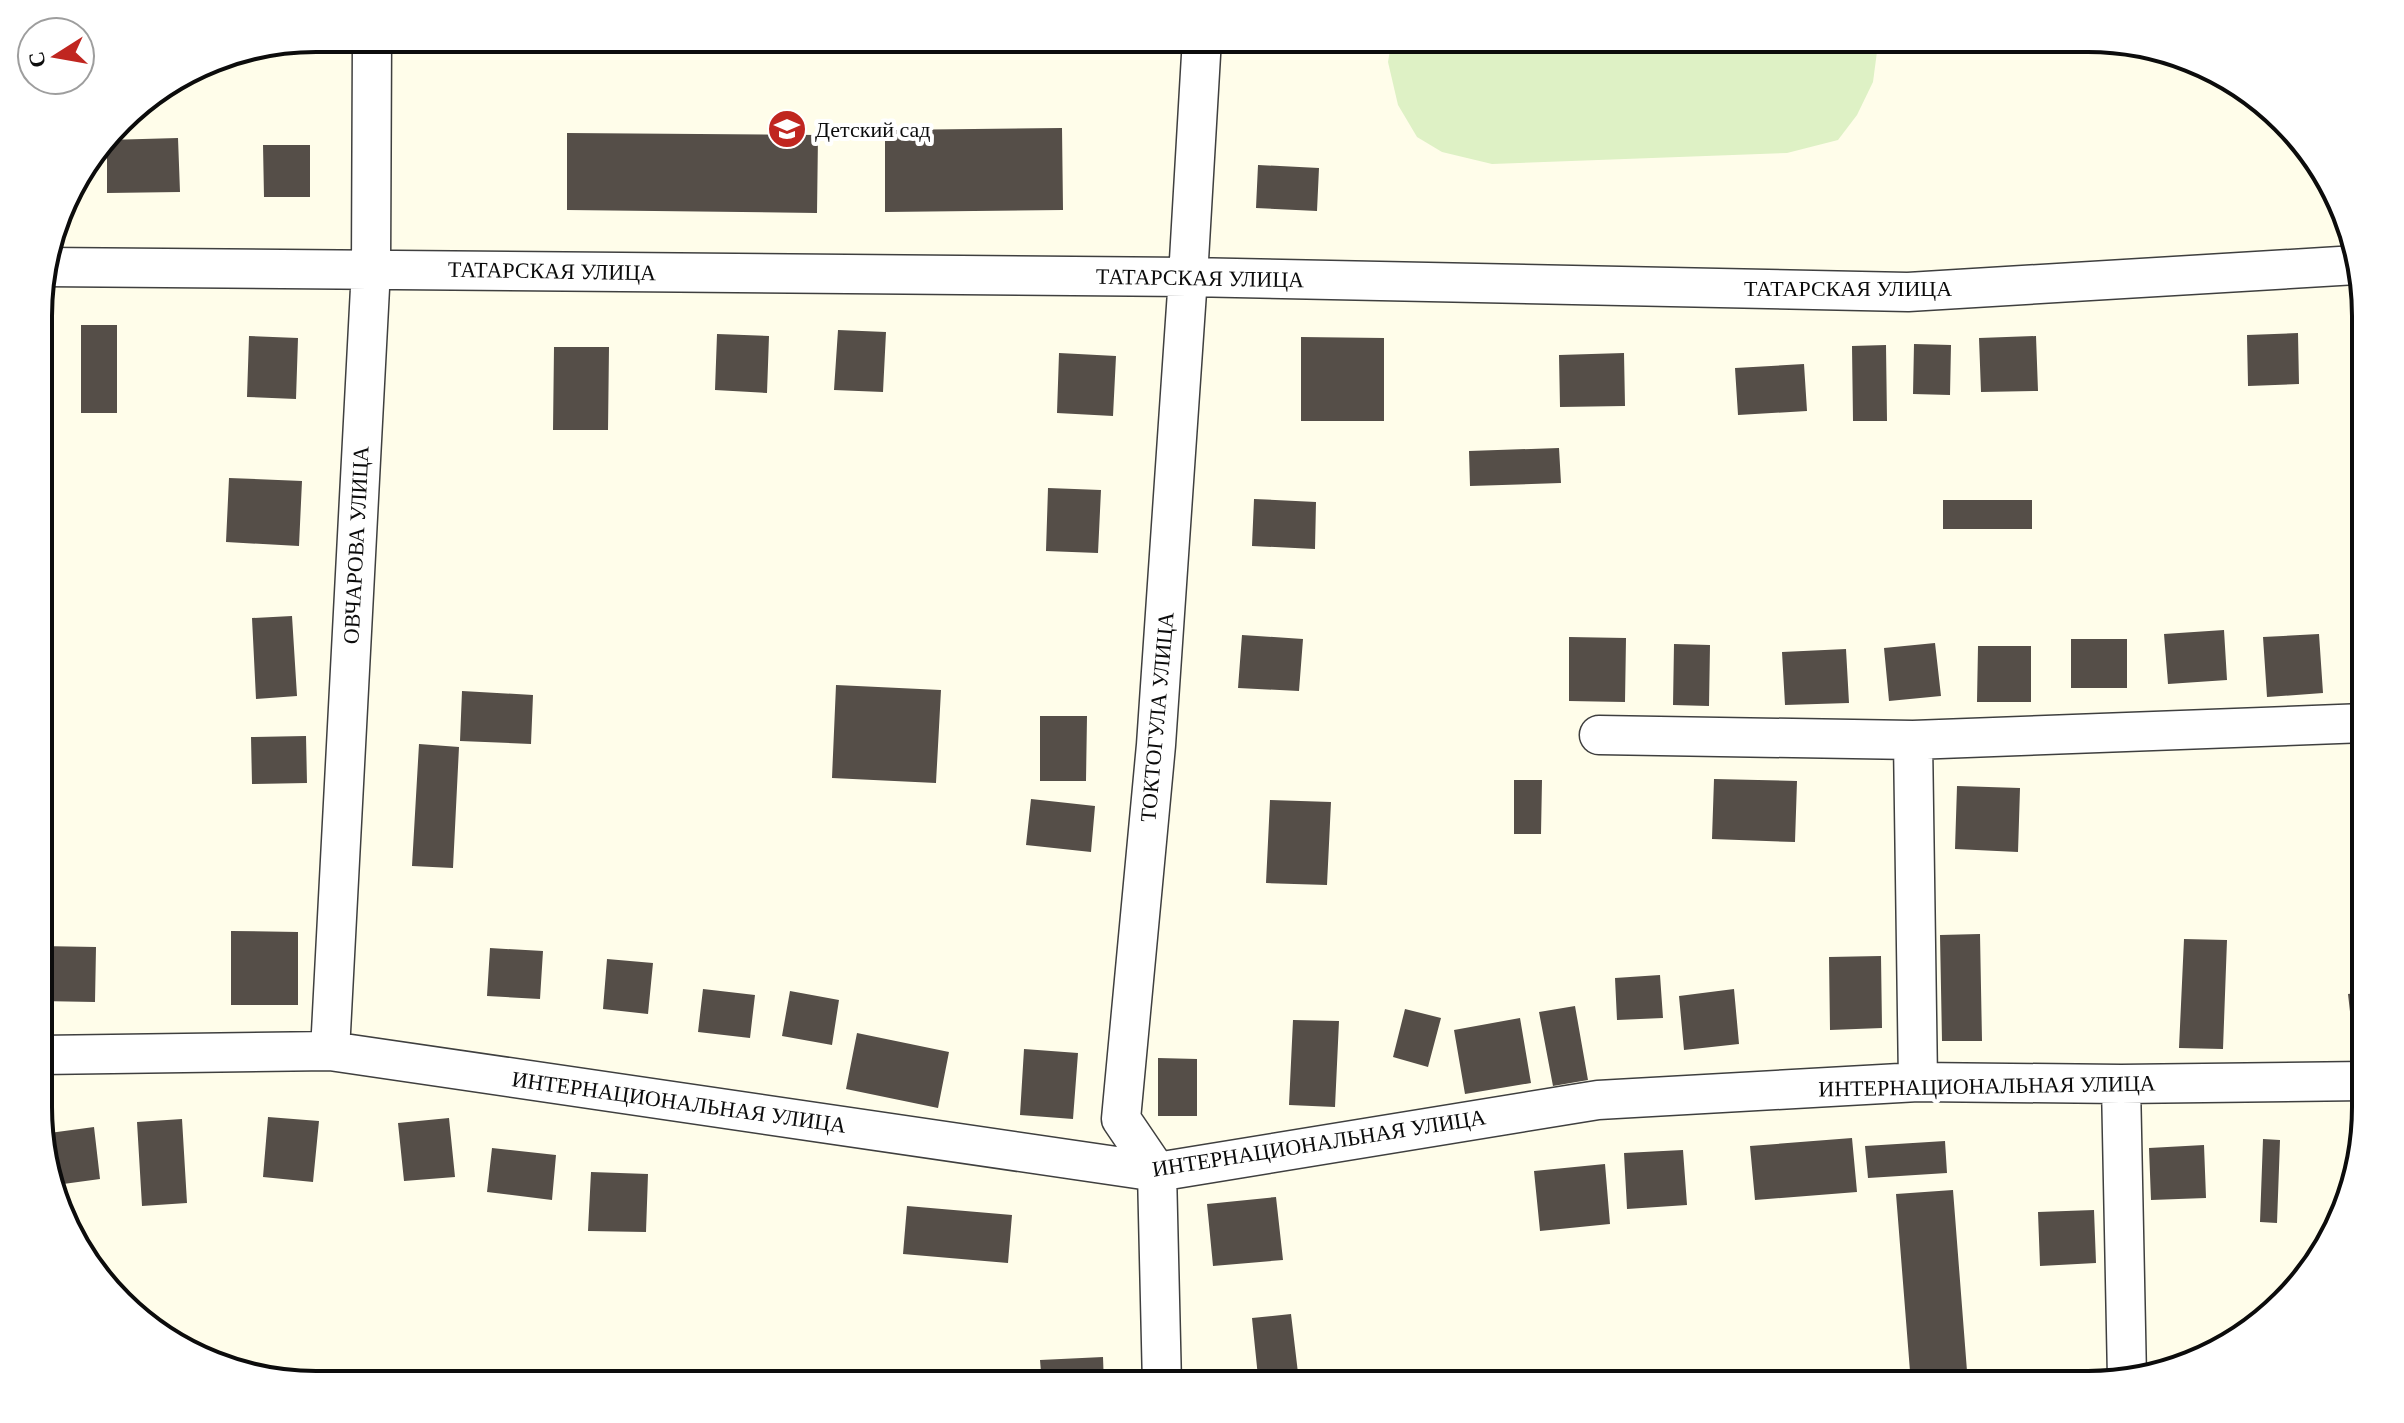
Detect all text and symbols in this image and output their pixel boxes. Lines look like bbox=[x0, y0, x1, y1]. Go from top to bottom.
north arrow bbox=[16, 16, 96, 96]
text: С bbox=[23, 50, 51, 70]
school or university icon: Детский сад bbox=[766, 108, 808, 150]
place label: Детский сад bbox=[815, 117, 930, 142]
street label: ТАТАРСКАЯ УЛИЦА bbox=[448, 257, 656, 285]
street label: ТАТАРСКАЯ УЛИЦА bbox=[1096, 264, 1304, 292]
street label: ТАТАРСКАЯ УЛИЦА bbox=[1744, 276, 1952, 301]
street label: ОВЧАРОВА УЛИЦА bbox=[338, 445, 374, 645]
street label: ТОКТОГУЛА УЛИЦА bbox=[1135, 611, 1179, 823]
street label: ИНТЕРНАЦИОНАЛЬНАЯ УЛИЦА bbox=[510, 1066, 848, 1138]
street label: ИНТЕРНАЦИОНАЛЬНАЯ УЛИЦА bbox=[1818, 1071, 2156, 1101]
street label: ИНТЕРНАЦИОНАЛЬНАЯ УЛИЦА bbox=[1150, 1104, 1488, 1182]

